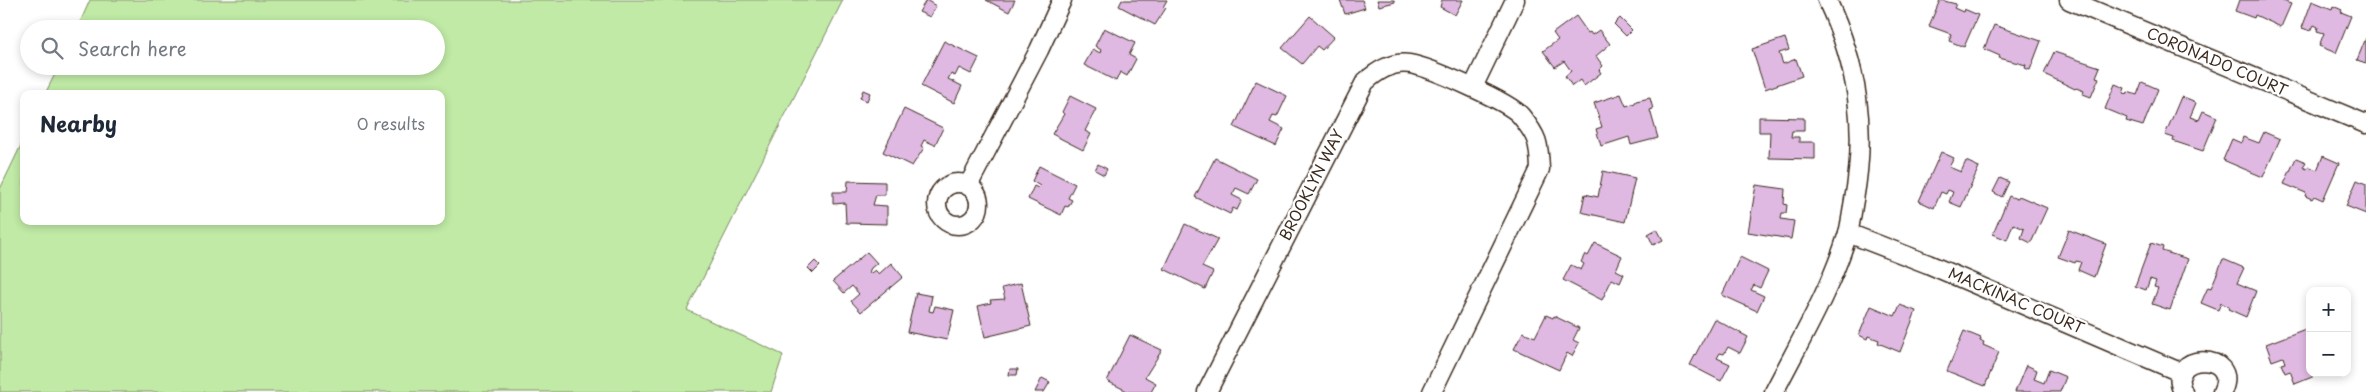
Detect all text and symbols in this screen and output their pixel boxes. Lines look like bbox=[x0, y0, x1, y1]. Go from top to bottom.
search box bbox=[20, 20, 445, 75]
street label: CORONADO COURT bbox=[2143, 20, 2292, 101]
icon: search bbox=[38, 34, 66, 62]
text: Search here bbox=[78, 34, 187, 62]
text: Nearby bbox=[40, 107, 117, 139]
text: 0 results bbox=[357, 111, 425, 135]
street label: BROOKLYN WAY bbox=[1273, 124, 1349, 244]
street label: MACKINAC COURT bbox=[1945, 261, 2089, 339]
map controls bbox=[2306, 287, 2351, 377]
button: + bbox=[2306, 287, 2351, 332]
button: − bbox=[2306, 332, 2351, 377]

